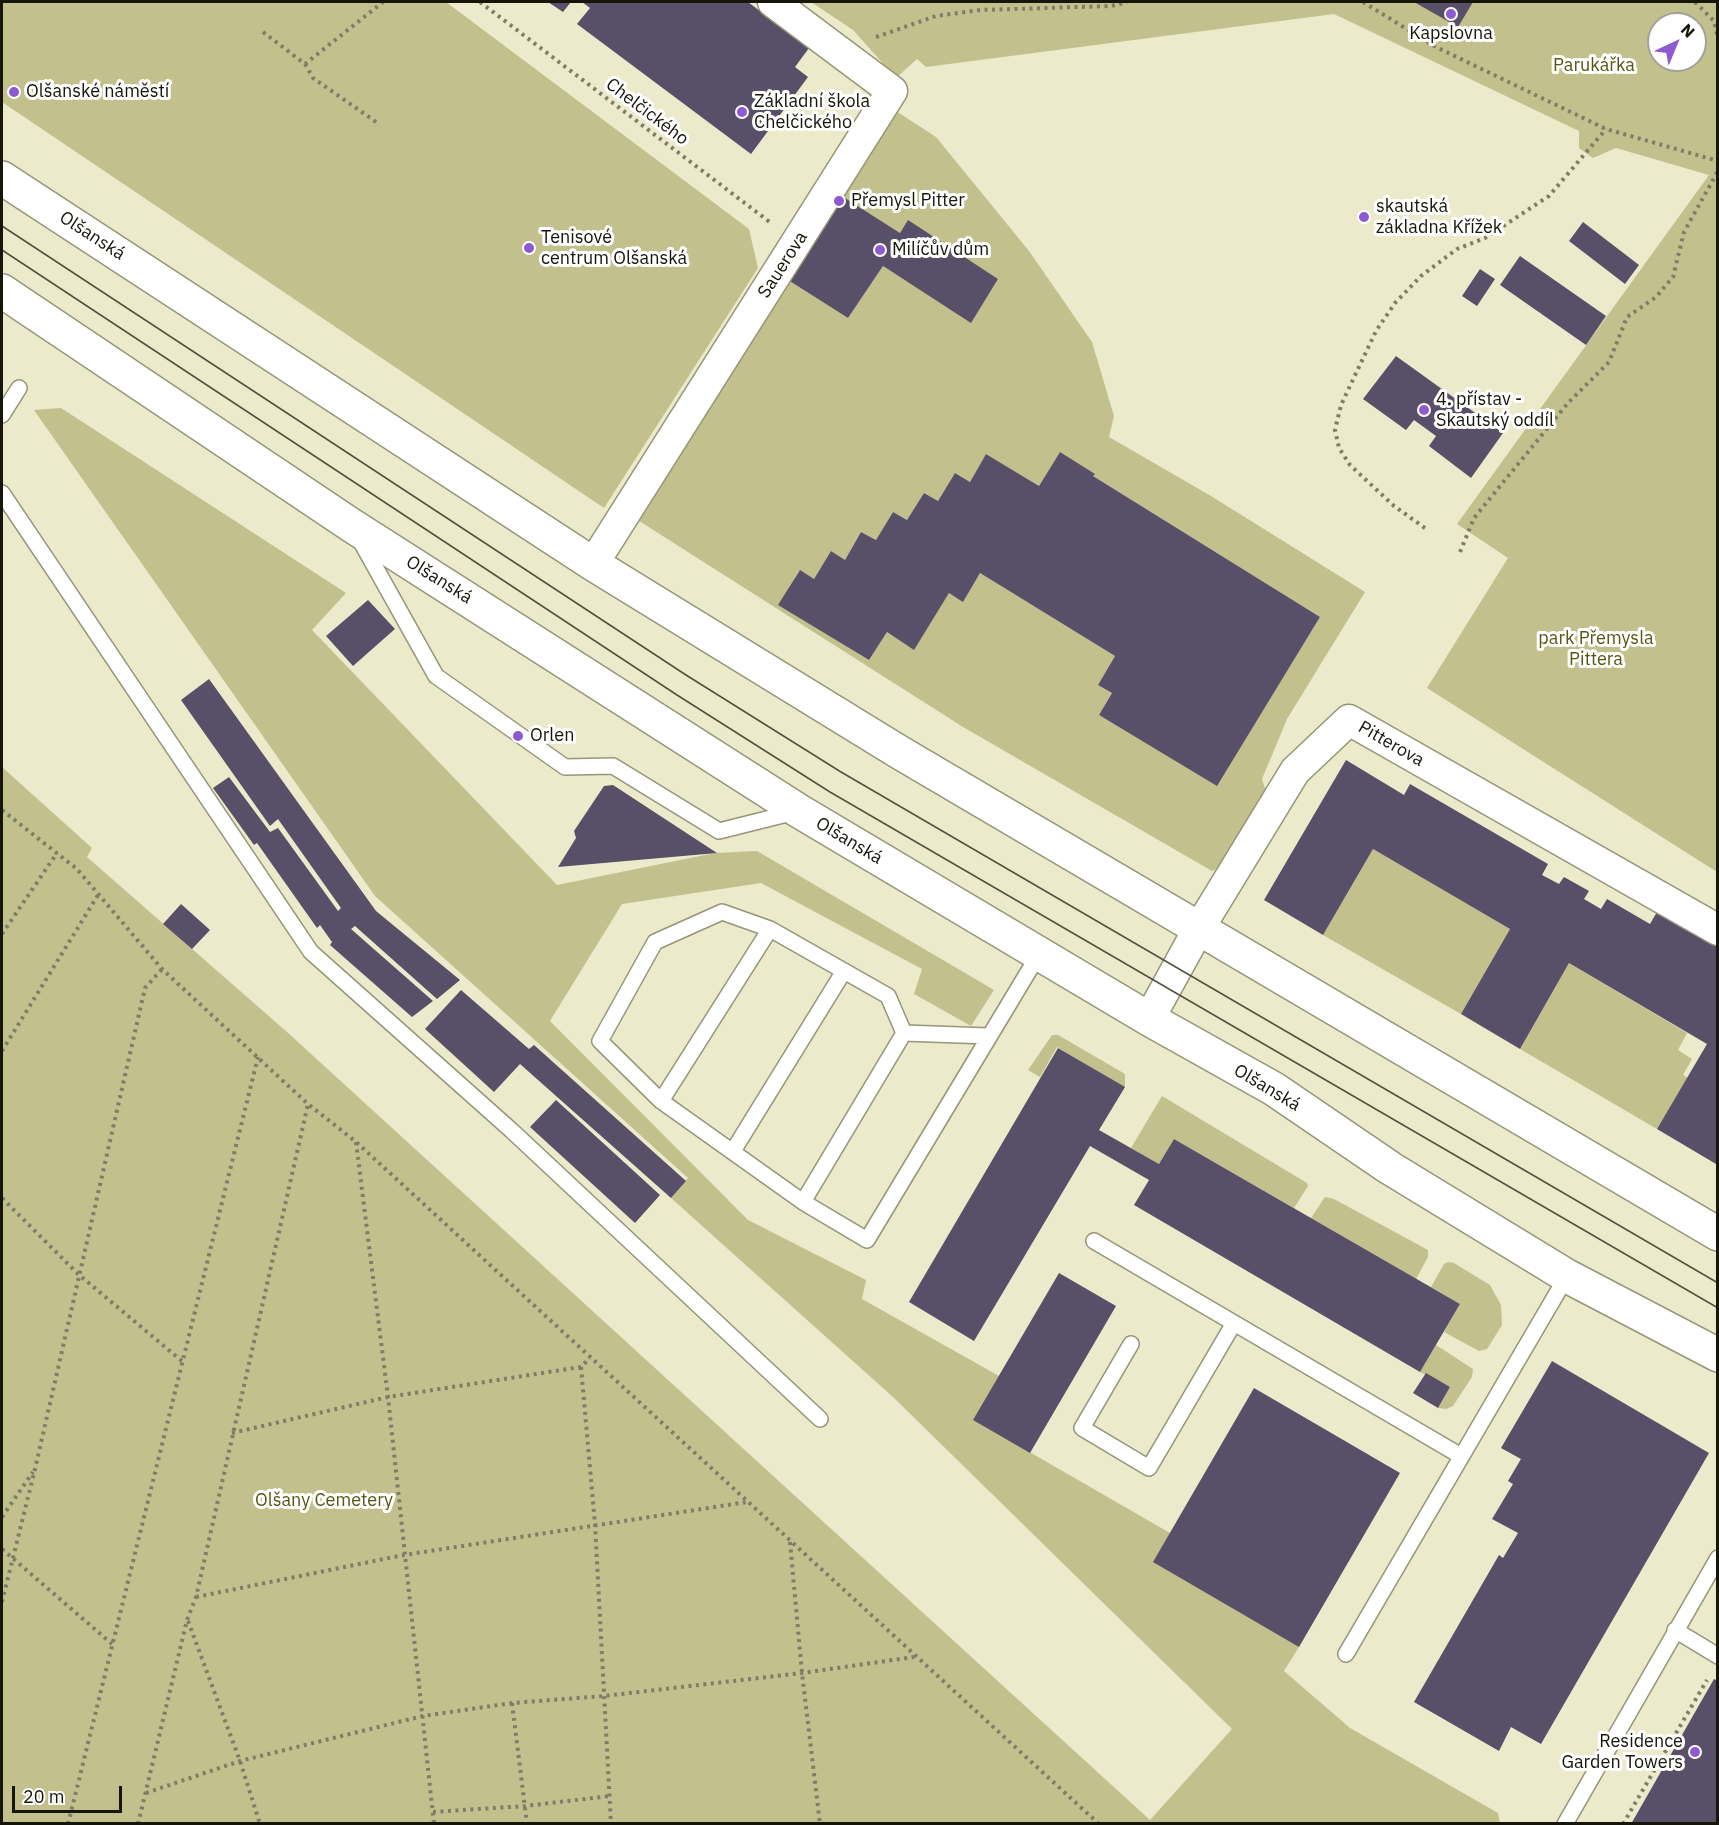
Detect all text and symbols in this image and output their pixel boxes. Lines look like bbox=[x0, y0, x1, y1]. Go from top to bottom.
marker: Kapslovna bbox=[1444, 7, 1458, 21]
north arrow bbox=[1647, 12, 1707, 72]
text: N bbox=[1677, 19, 1699, 42]
place label: Kapslovna bbox=[1409, 23, 1493, 45]
park label: Parukářka bbox=[1553, 55, 1635, 77]
street label: Chelčického bbox=[601, 74, 693, 150]
place label: Olšanské náměstí bbox=[26, 81, 169, 103]
marker: Olšanské náměstí bbox=[7, 85, 21, 99]
place label: Základní škola Chelčického bbox=[754, 91, 870, 134]
marker: Základní škola Chelčického bbox=[735, 105, 749, 119]
place label: Přemysl Pitter bbox=[851, 190, 965, 212]
marker: Přemysl Pitter bbox=[832, 194, 846, 208]
place label: skautská základna Křížek bbox=[1376, 196, 1502, 238]
street label: Olšanská bbox=[55, 207, 129, 265]
marker: skautská základna Křížek bbox=[1357, 210, 1371, 224]
place label: Tenisové centrum Olšanská bbox=[541, 227, 687, 270]
street label: Sauerova bbox=[754, 228, 812, 302]
place label: Milíčův dům bbox=[892, 239, 989, 261]
marker: Tenisové centrum Olšanská bbox=[522, 241, 536, 255]
marker: Milíčův dům bbox=[873, 243, 887, 257]
place label: 4. přístav - Skautský oddíl bbox=[1436, 389, 1554, 432]
marker: 4. přístav - Skautský oddíl bbox=[1417, 403, 1431, 417]
street label: Olšanská bbox=[402, 551, 476, 609]
park label: park Přemysla Pittera bbox=[1538, 628, 1654, 670]
street label: Pitterova bbox=[1354, 717, 1428, 771]
place label: Orlen bbox=[530, 725, 574, 747]
marker: Orlen bbox=[511, 729, 525, 743]
street label: Olšanská bbox=[812, 813, 886, 869]
street label: Olšanská bbox=[1230, 1060, 1304, 1116]
park label: Olšany Cemetery bbox=[255, 1490, 393, 1512]
place label: Residence Garden Towers bbox=[1561, 1731, 1683, 1774]
marker: Residence Garden Towers bbox=[1688, 1745, 1702, 1759]
scale bar bbox=[15, 1774, 124, 1812]
text: 20 m bbox=[23, 1785, 65, 1808]

